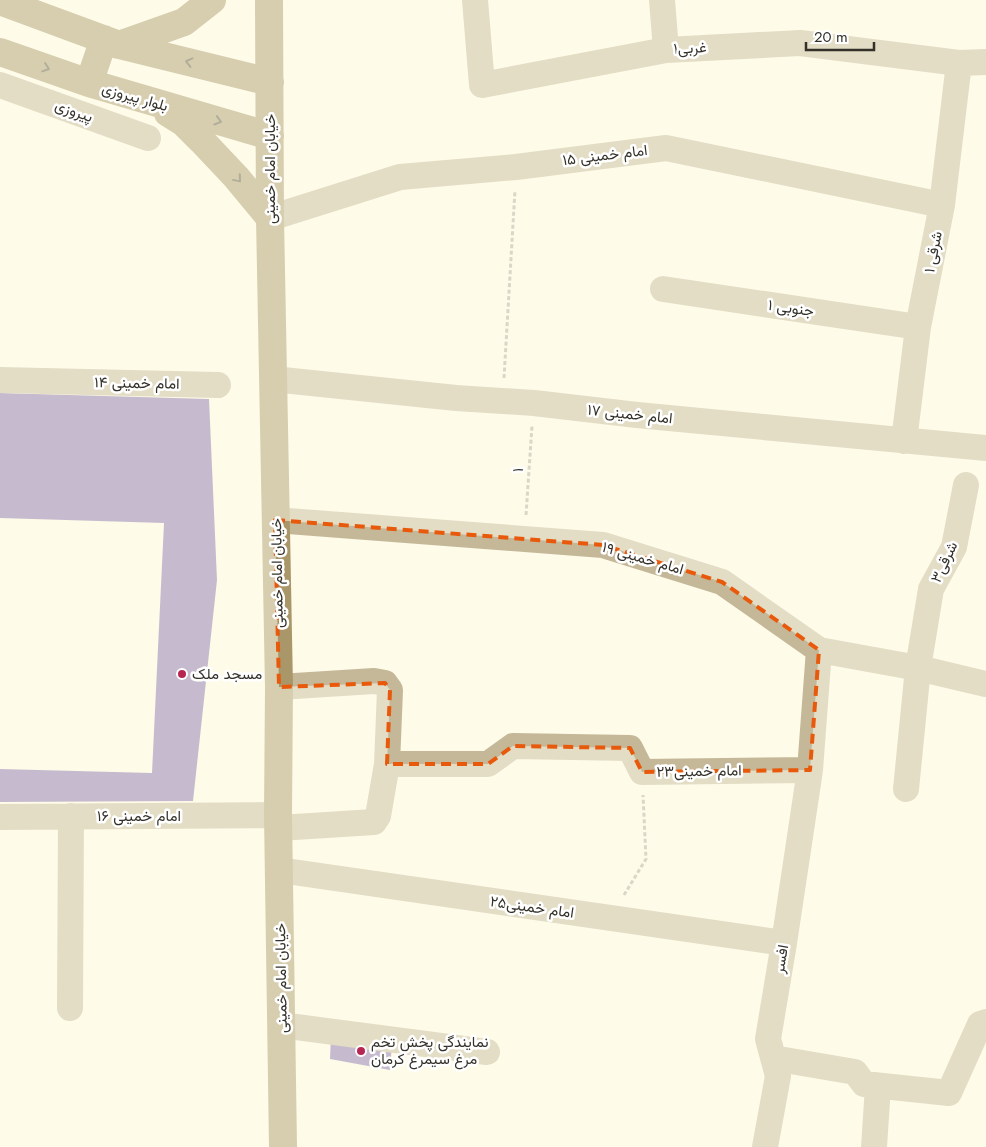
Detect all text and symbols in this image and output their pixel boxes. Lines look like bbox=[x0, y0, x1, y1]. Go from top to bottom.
scale bar bbox=[806, 20, 874, 52]
text: 20 m bbox=[814, 26, 848, 48]
street label: غربی۱ bbox=[673, 36, 707, 60]
one-way arrow bbox=[184, 57, 193, 68]
one-way arrow bbox=[42, 62, 50, 72]
street label: بلوار پیروزی bbox=[99, 77, 171, 117]
street label: پیروزی bbox=[52, 94, 96, 128]
street label: خیابان امام خمینی bbox=[259, 114, 281, 224]
one-way arrow bbox=[214, 115, 222, 125]
street label: امام خمینی ۱۵ bbox=[561, 139, 649, 171]
one-way arrow bbox=[232, 174, 241, 183]
street label: ۱ شرقی bbox=[918, 229, 948, 275]
street label: ۱ جنوبی bbox=[767, 294, 815, 322]
street label: امام خمینی ۱۴ bbox=[94, 371, 180, 395]
street label: امام خمینی ۱۷ bbox=[586, 399, 674, 429]
street label: ۱ bbox=[507, 467, 529, 473]
street label: خیابان امام خمینی bbox=[265, 518, 289, 628]
street label: امام خمینی ۱۹ bbox=[600, 536, 686, 580]
street label: شرقی۳ bbox=[925, 538, 963, 586]
place label: مسجد ملک bbox=[192, 663, 262, 685]
marker: مسجد ملک bbox=[176, 668, 188, 680]
street label: امام خمینی۲۳ bbox=[656, 759, 742, 783]
street label: امام خمینی ۱۶ bbox=[97, 805, 181, 827]
street label: امام خمینی۲۵ bbox=[489, 890, 575, 924]
street label: خیابان امام خمینی bbox=[269, 923, 293, 1033]
street label: افسر bbox=[768, 943, 794, 976]
place label: نمایندگی پخش تخم مرغ سیمرغ کرمان bbox=[371, 1031, 489, 1070]
marker: نمایندگی پخش تخم مرغ سیمرغ کرمان bbox=[355, 1045, 367, 1057]

